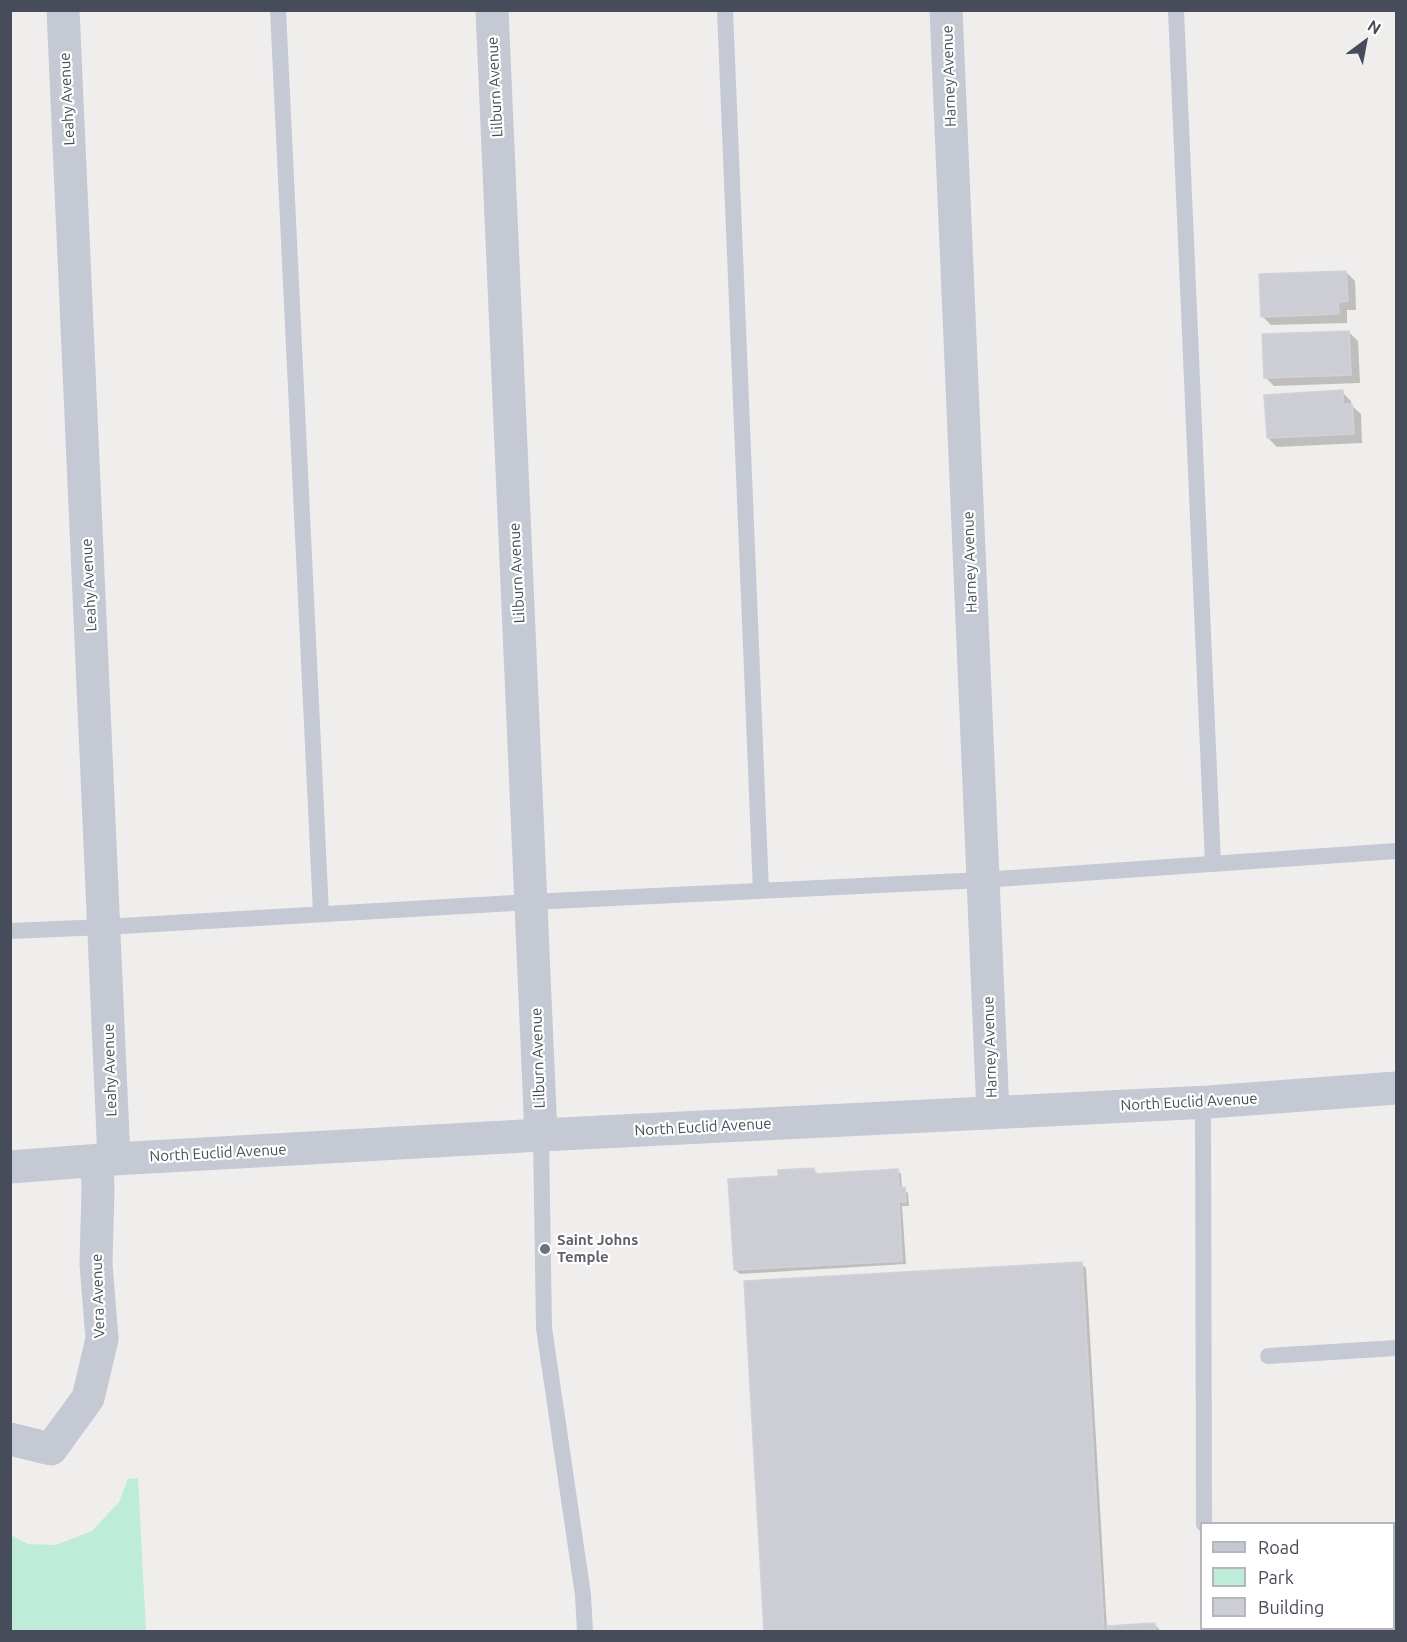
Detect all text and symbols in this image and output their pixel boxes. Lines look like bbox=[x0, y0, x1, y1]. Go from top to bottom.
north arrow bbox=[1335, 12, 1395, 72]
text: N bbox=[1365, 16, 1384, 38]
street label: Harney Avenue bbox=[938, 25, 960, 127]
street label: Lilburn Avenue bbox=[483, 36, 507, 138]
street label: Leahy Avenue bbox=[56, 52, 78, 146]
street label: Harney Avenue bbox=[959, 511, 981, 613]
street label: Lilburn Avenue bbox=[505, 522, 529, 624]
street label: Leahy Avenue bbox=[78, 538, 100, 632]
street label: Harney Avenue bbox=[979, 996, 1001, 1098]
street label: Lilburn Avenue bbox=[527, 1007, 549, 1109]
street label: Leahy Avenue bbox=[99, 1023, 121, 1117]
street label: North Euclid Avenue bbox=[1120, 1089, 1258, 1115]
street label: North Euclid Avenue bbox=[634, 1114, 772, 1140]
street label: North Euclid Avenue bbox=[149, 1140, 287, 1166]
place label: Saint Johns Temple bbox=[557, 1231, 638, 1266]
marker: Saint Johns Temple bbox=[538, 1242, 552, 1256]
street label: Vera Avenue bbox=[88, 1253, 108, 1339]
legend bbox=[1200, 1522, 1395, 1630]
text: Road bbox=[1258, 1537, 1300, 1557]
text: Park bbox=[1258, 1567, 1294, 1587]
text: Building bbox=[1258, 1597, 1324, 1617]

